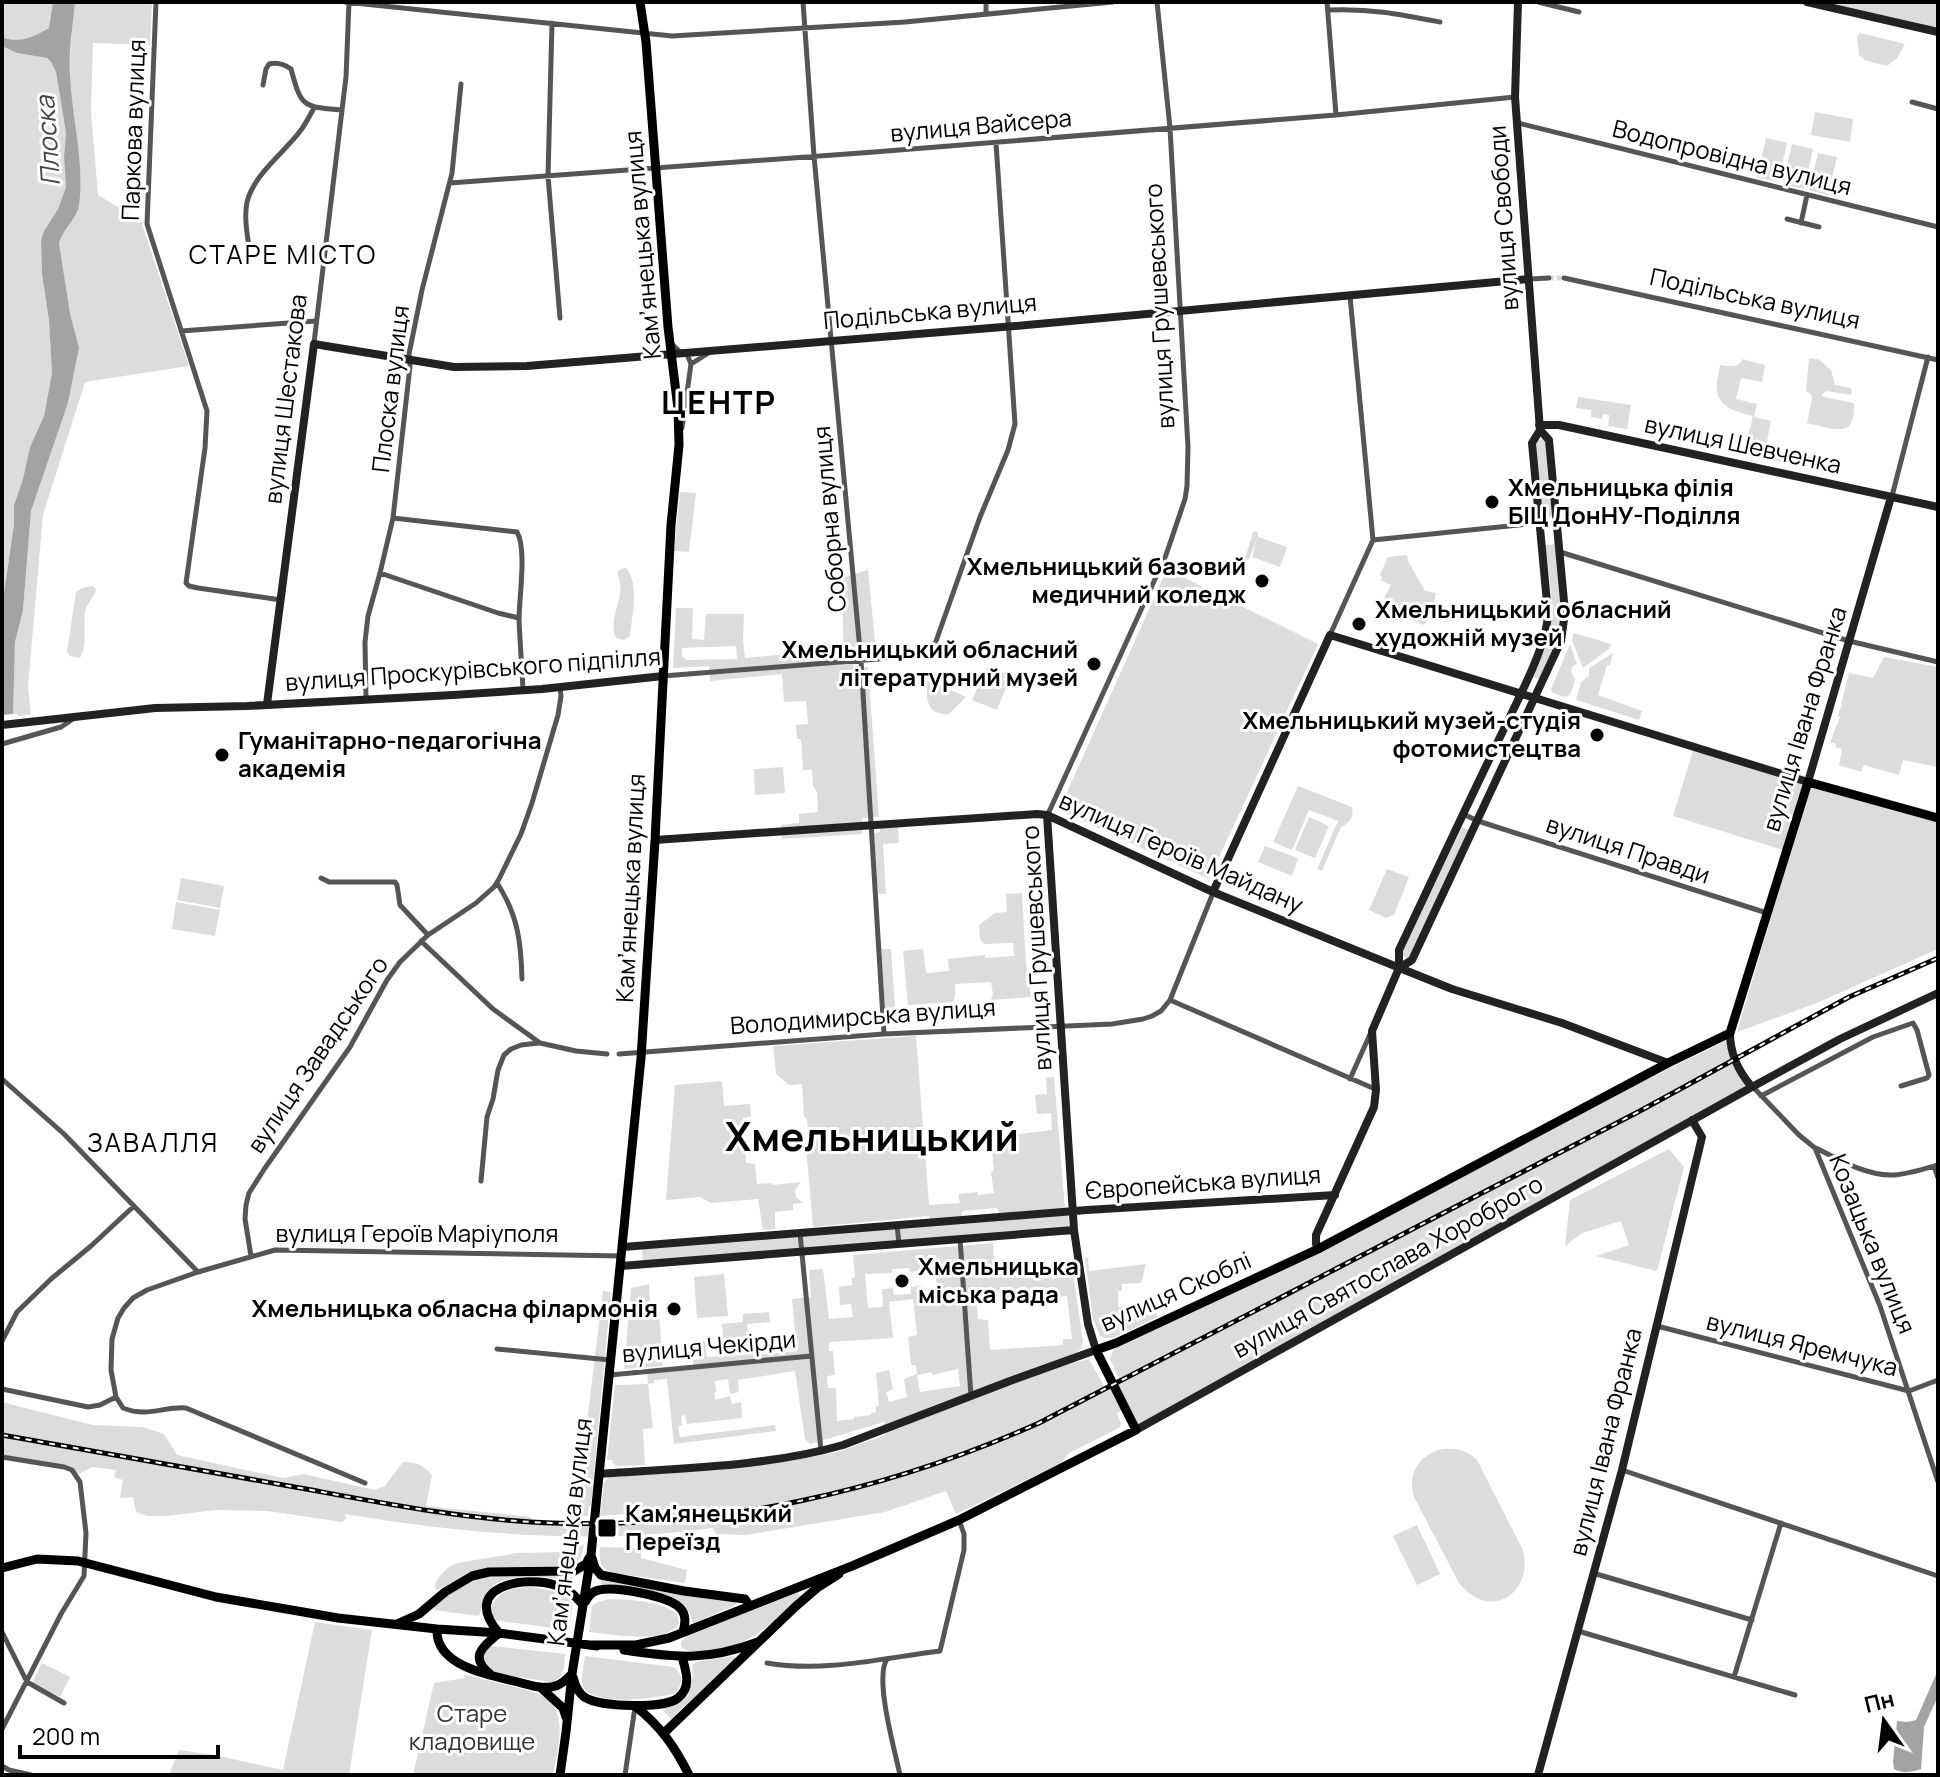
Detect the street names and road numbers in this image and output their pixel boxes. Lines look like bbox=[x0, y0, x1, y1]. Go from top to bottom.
street label: Паркова вулиця bbox=[113, 39, 152, 221]
street label: вулиця Вайсера bbox=[889, 100, 1073, 149]
street label: Водопровідна вулиця bbox=[1609, 111, 1855, 202]
street label: вулиця Свободи bbox=[1480, 124, 1525, 312]
street label: Камʼянецька вулиця bbox=[615, 130, 668, 361]
street label: вулиця Грушевського bbox=[1136, 183, 1181, 430]
street label: Подільська вулиця bbox=[1647, 259, 1863, 336]
street label: Подільська вулиця bbox=[822, 285, 1038, 336]
street label: вулиця Шестакова bbox=[255, 292, 314, 506]
street label: Плоска вулиця bbox=[363, 303, 416, 474]
street label: вулиця Шевченка bbox=[1642, 407, 1845, 481]
street label: Соборна вулиця bbox=[804, 425, 853, 614]
street label: вулиця Івана Франка bbox=[1754, 602, 1853, 835]
street label: вулиця Проскурівського підпілля bbox=[284, 639, 662, 698]
street label: Камʼянецька вулиця bbox=[607, 773, 652, 1003]
street label: вулиця Героїв Майдану bbox=[1054, 783, 1309, 920]
street label: вулиця Правди bbox=[1542, 807, 1715, 891]
street label: вулиця Грушевського bbox=[1013, 825, 1058, 1072]
street label: вулиця Завадського bbox=[239, 949, 395, 1159]
street label: Володимирська вулиця bbox=[729, 990, 997, 1041]
street label: Козацька вулиця bbox=[1822, 1149, 1924, 1338]
street label: Європейська вулиця bbox=[1084, 1157, 1322, 1206]
street label: вулиця Святослава Хороброго bbox=[1226, 1166, 1548, 1365]
street label: вулиця Героїв Маріуполя bbox=[275, 1216, 559, 1249]
street label: вулиця Скоблі bbox=[1095, 1243, 1256, 1339]
street label: вулиця Яремчука bbox=[1703, 1304, 1901, 1383]
street label: вулиця Чекірди bbox=[620, 1321, 797, 1370]
street label: вулиця Івана Франка bbox=[1560, 1324, 1649, 1559]
street label: Камʼянецька вулиця bbox=[538, 1416, 599, 1648]

